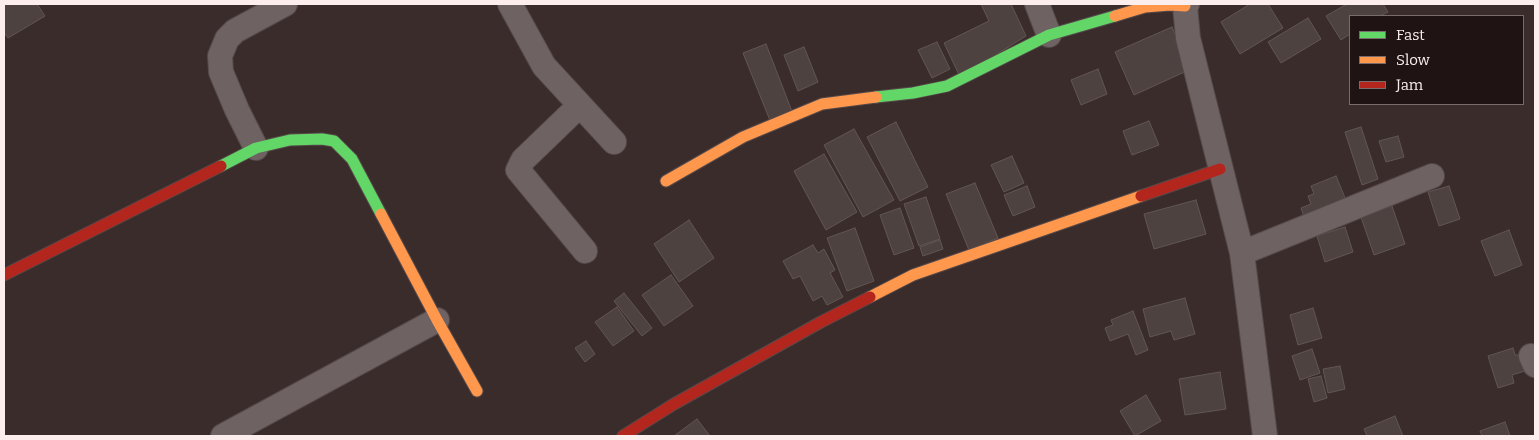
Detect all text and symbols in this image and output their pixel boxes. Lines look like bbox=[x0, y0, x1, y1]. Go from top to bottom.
legend bbox=[1349, 15, 1524, 105]
text: Fast bbox=[1396, 26, 1425, 44]
text: Slow bbox=[1396, 51, 1430, 69]
text: Jam bbox=[1396, 76, 1423, 94]

